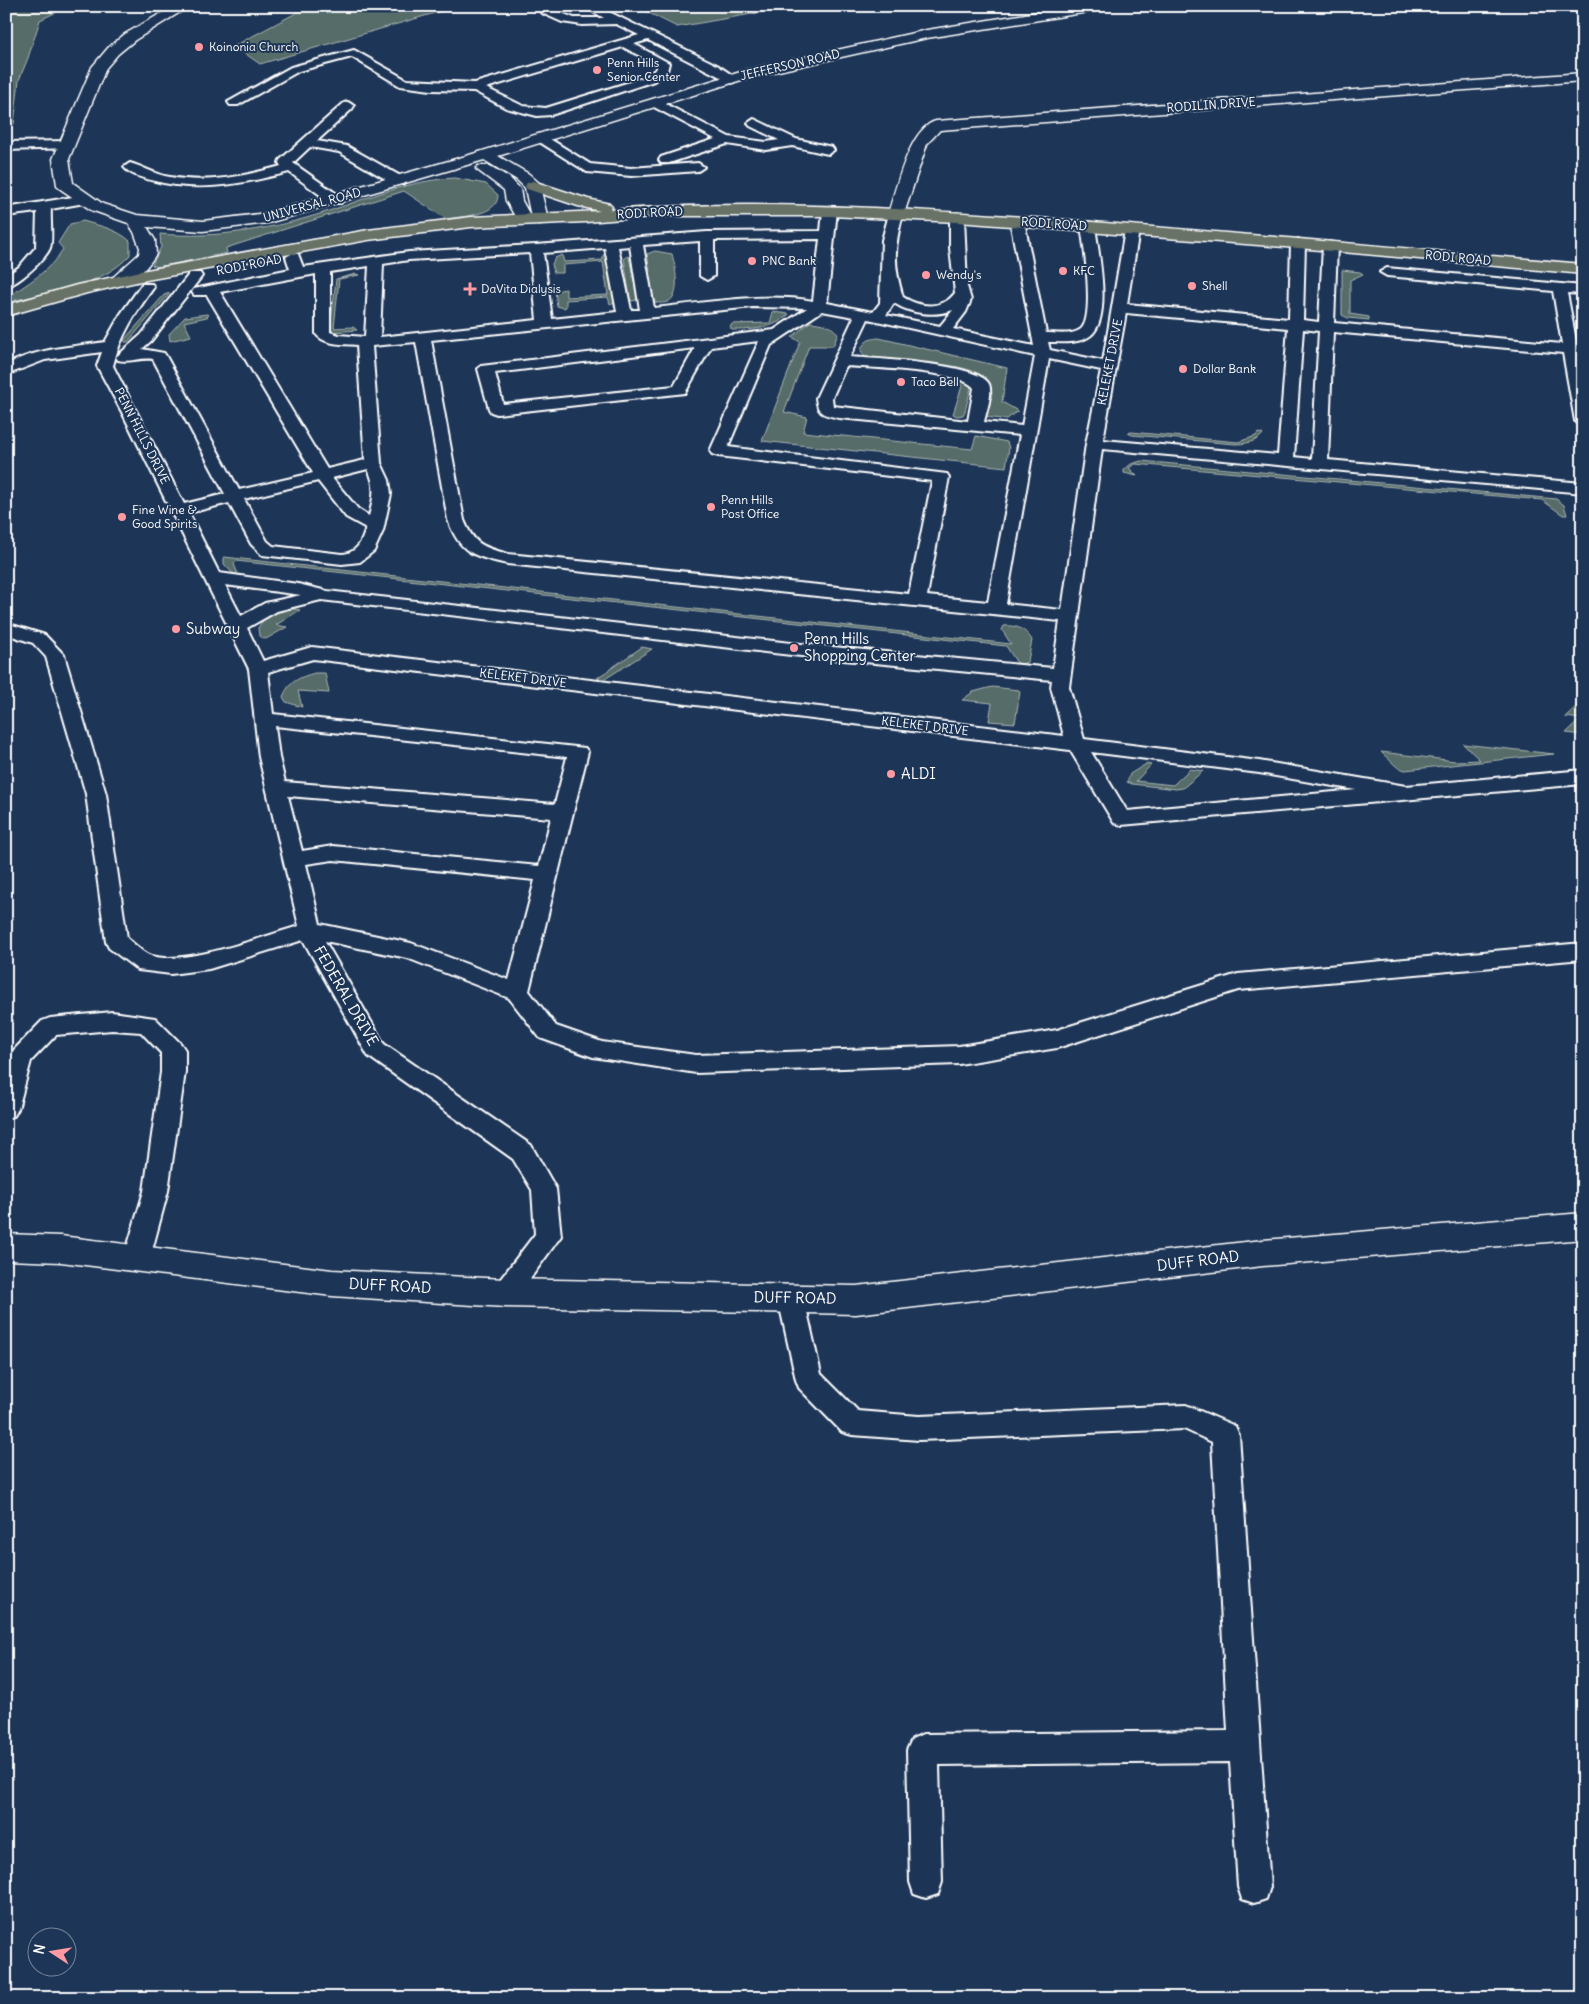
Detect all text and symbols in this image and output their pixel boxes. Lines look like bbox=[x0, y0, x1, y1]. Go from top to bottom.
place label: Koinonia Church bbox=[209, 39, 298, 54]
marker: Koinonia Church bbox=[193, 41, 205, 53]
street label: JEFFERSON ROAD bbox=[739, 46, 841, 83]
place label: Penn Hills Senior Center bbox=[607, 55, 681, 84]
marker: Penn Hills Senior Center bbox=[591, 64, 603, 76]
street label: RODILIN DRIVE bbox=[1166, 94, 1256, 115]
street label: UNIVERSAL ROAD bbox=[261, 184, 362, 225]
street label: RODI ROAD bbox=[616, 203, 683, 222]
street label: RODI ROAD bbox=[1020, 214, 1088, 233]
street label: RODI ROAD bbox=[1424, 247, 1492, 268]
street label: RODI ROAD bbox=[215, 251, 283, 278]
place label: PNC Bank bbox=[762, 253, 816, 268]
marker: PNC Bank bbox=[746, 255, 758, 267]
place label: KFC bbox=[1073, 263, 1095, 278]
marker: KFC bbox=[1057, 265, 1069, 277]
place label: Wendy's bbox=[936, 267, 982, 282]
marker: Wendy's bbox=[920, 269, 932, 281]
place label: Shell bbox=[1202, 278, 1227, 293]
marker: Shell bbox=[1186, 280, 1198, 292]
place label: DaVita Dialysis bbox=[481, 281, 561, 296]
marker: DaVita Dialysis bbox=[463, 282, 477, 296]
street label: KELEKET DRIVE bbox=[1094, 318, 1125, 406]
place label: Dollar Bank bbox=[1193, 361, 1256, 376]
marker: Dollar Bank bbox=[1177, 363, 1189, 375]
place label: Taco Bell bbox=[911, 374, 959, 389]
marker: Taco Bell bbox=[895, 376, 907, 388]
street label: PENN HILLS DRIVE bbox=[112, 385, 173, 486]
place label: Penn Hills Post Office bbox=[721, 492, 779, 521]
marker: Penn Hills Post Office bbox=[705, 501, 717, 513]
place label: Fine Wine & Good Spirits bbox=[132, 502, 197, 531]
marker: Fine Wine & Good Spirits bbox=[116, 511, 128, 523]
place label: Subway bbox=[186, 619, 240, 638]
marker: Subway bbox=[170, 623, 182, 635]
place label: Penn Hills Shopping Center bbox=[804, 629, 916, 665]
marker: Penn Hills Shopping Center bbox=[788, 642, 800, 654]
street label: KELEKET DRIVE bbox=[479, 665, 567, 690]
street label: KELEKET DRIVE bbox=[881, 713, 969, 738]
place label: ALDI bbox=[901, 764, 936, 783]
marker: ALDI bbox=[885, 768, 897, 780]
street label: FEDERAL DRIVE bbox=[310, 942, 383, 1049]
street label: DUFF ROAD bbox=[1156, 1246, 1240, 1275]
street label: DUFF ROAD bbox=[348, 1274, 432, 1297]
street label: DUFF ROAD bbox=[753, 1287, 837, 1308]
north arrow bbox=[28, 1926, 78, 1976]
text: N bbox=[29, 1943, 49, 1956]

